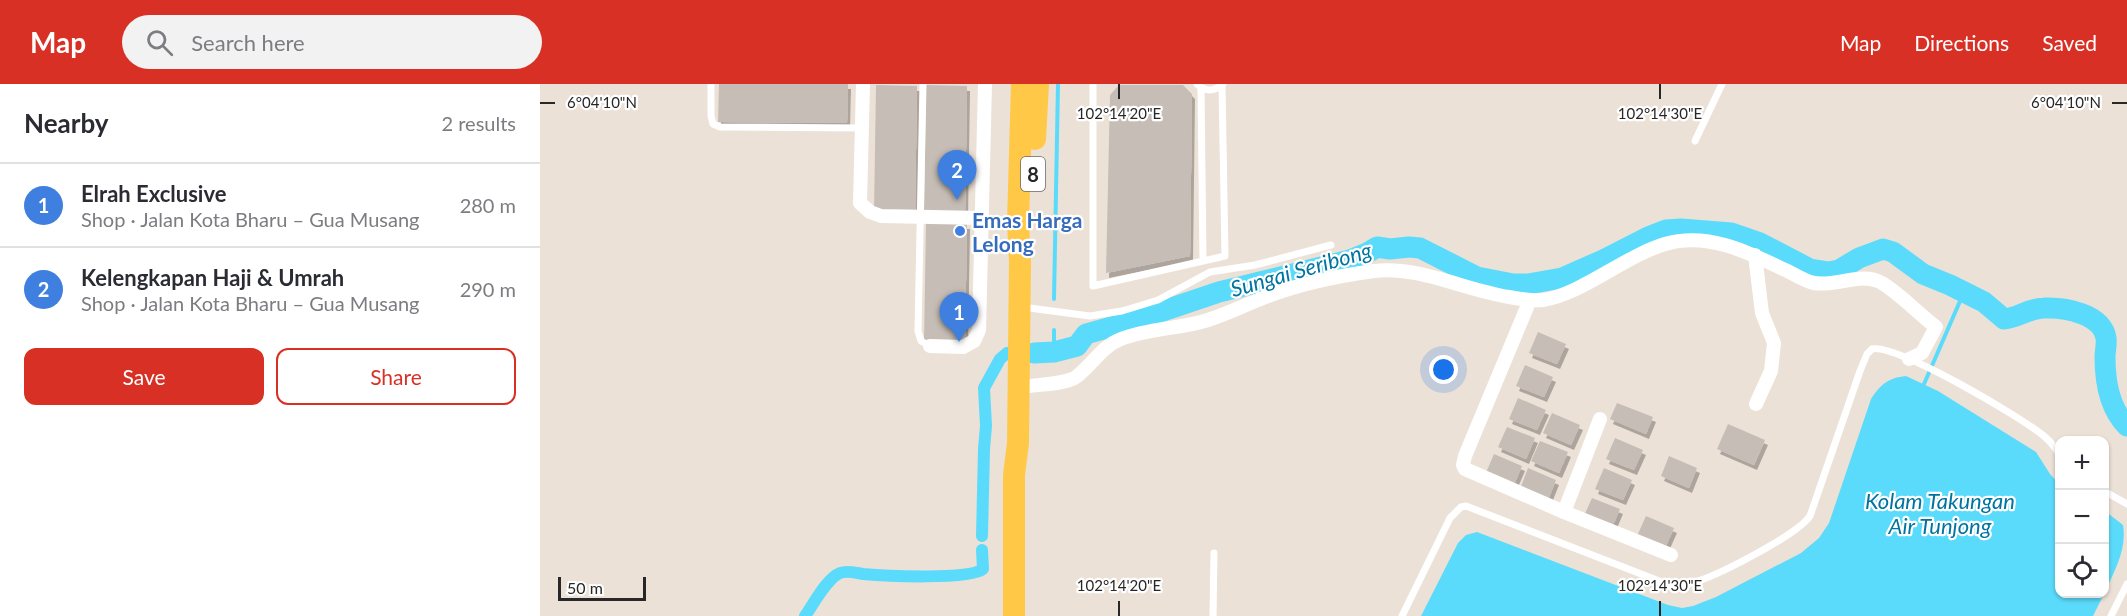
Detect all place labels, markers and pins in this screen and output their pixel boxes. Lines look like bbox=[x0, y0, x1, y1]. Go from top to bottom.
pin: 2 bbox=[938, 150, 976, 200]
place label: Emas Harga Lelong bbox=[972, 207, 1082, 256]
marker: Emas Harga Lelong bbox=[953, 224, 967, 238]
pin: 1 bbox=[940, 292, 978, 342]

